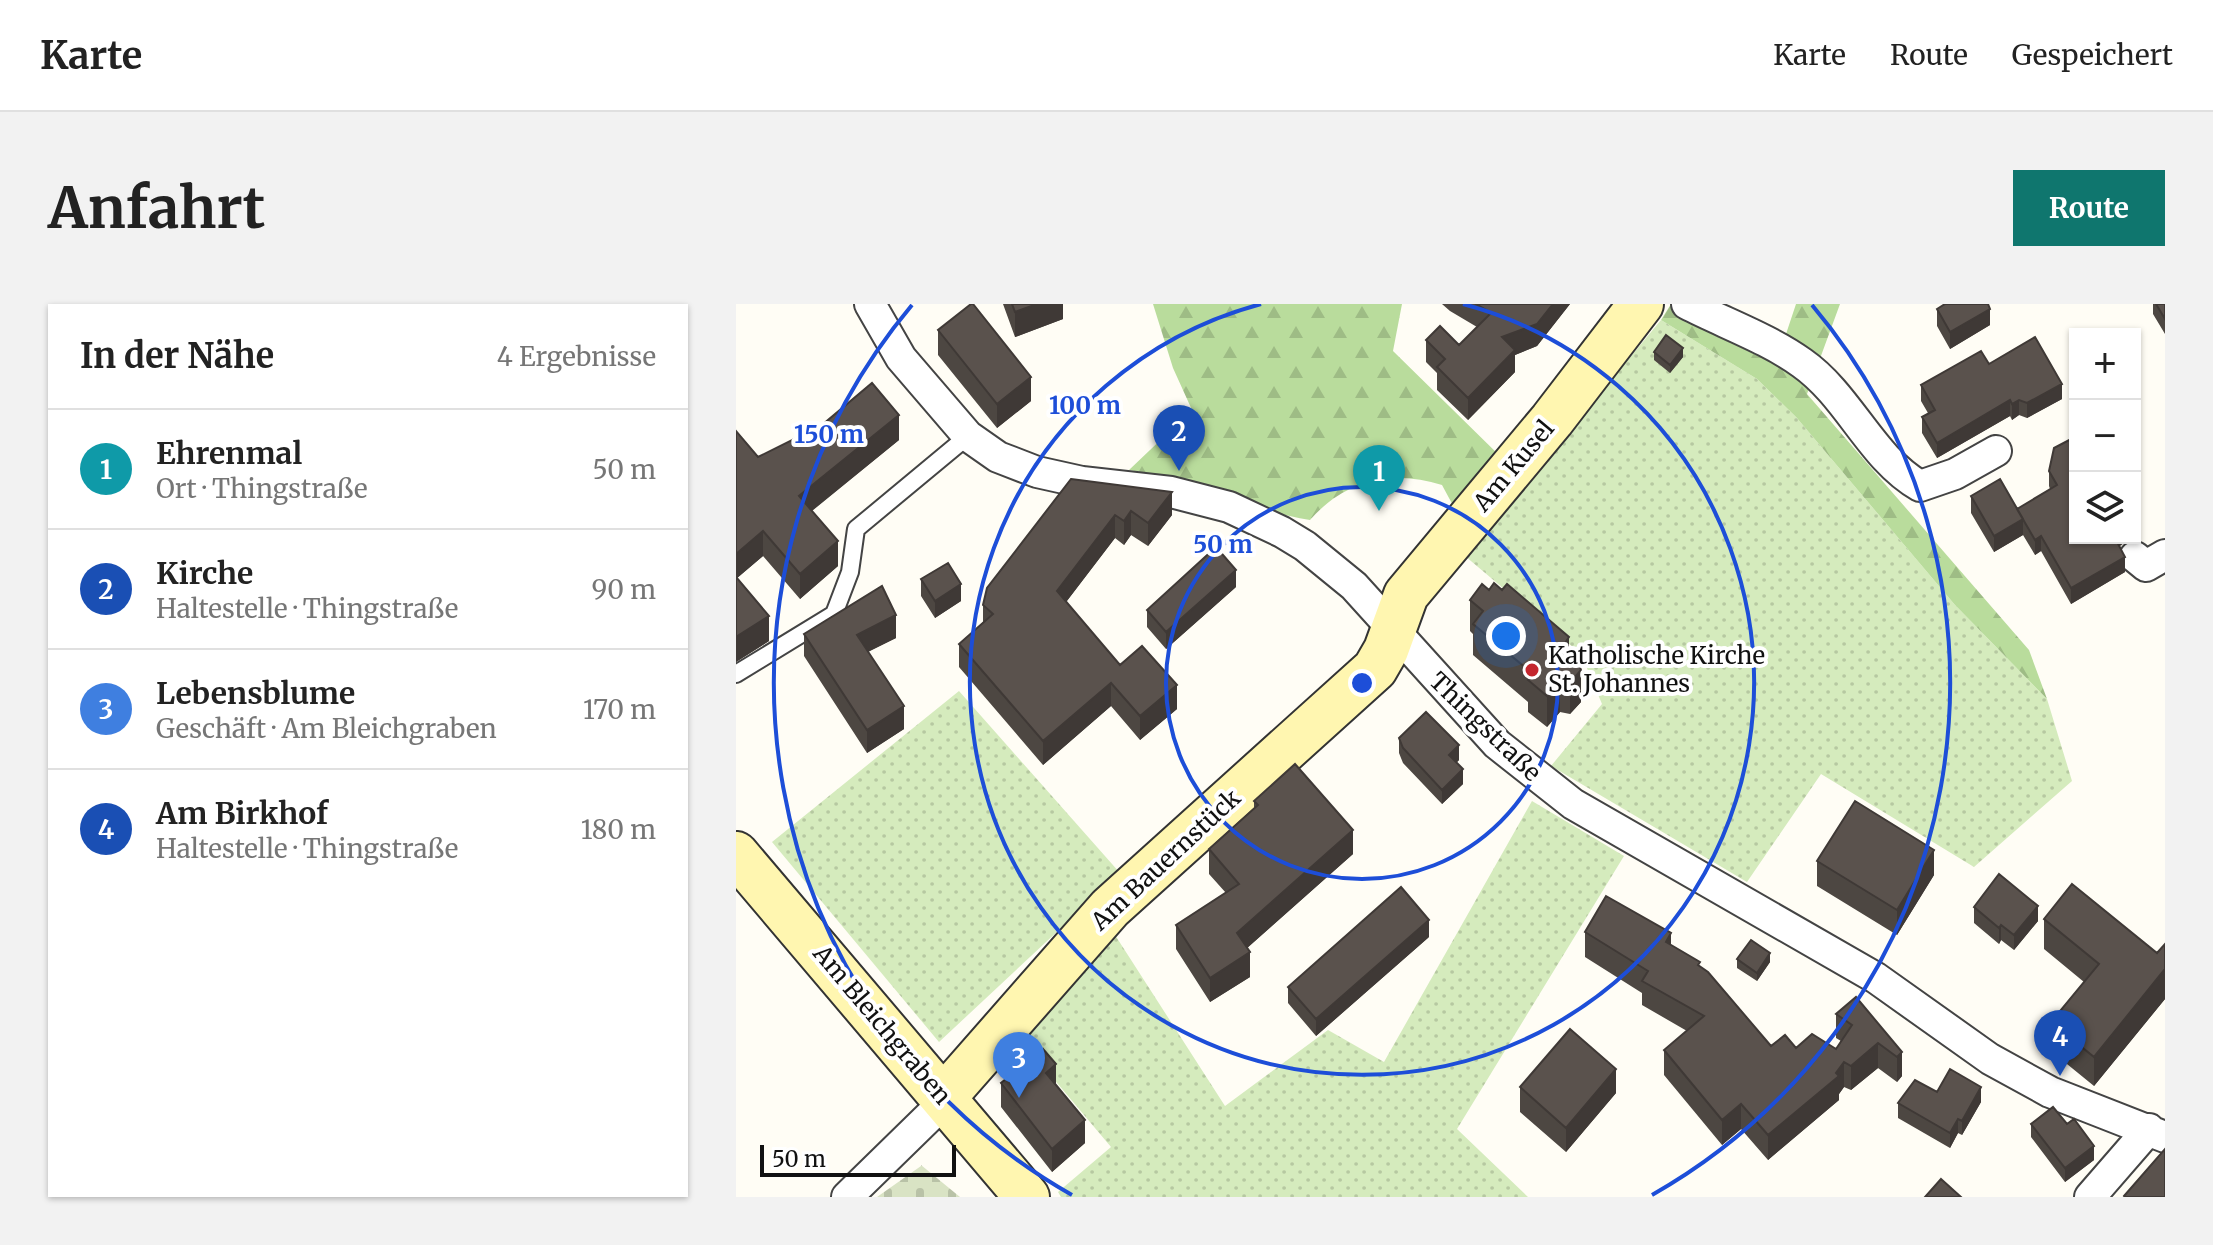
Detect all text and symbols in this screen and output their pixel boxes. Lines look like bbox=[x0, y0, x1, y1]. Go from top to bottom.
text: Karte bbox=[40, 32, 142, 79]
text: Karte bbox=[1773, 37, 1846, 73]
text: Route bbox=[1890, 37, 1968, 73]
text: Gespeichert bbox=[2012, 37, 2173, 73]
button: Route bbox=[2013, 170, 2165, 246]
text: Anfahrt bbox=[48, 173, 265, 243]
map controls bbox=[2069, 328, 2141, 544]
button: + bbox=[2069, 328, 2141, 400]
text: In der Nähe bbox=[80, 335, 274, 377]
text: 4 Ergebnisse bbox=[497, 340, 656, 373]
text: 100 m bbox=[1049, 390, 1121, 421]
button: − bbox=[2069, 400, 2141, 472]
pin: 2 bbox=[1153, 405, 1205, 471]
street label: Am Kusel bbox=[1466, 414, 1561, 518]
text: 150 m bbox=[794, 419, 864, 450]
text: Ehrenmal bbox=[156, 434, 302, 472]
pin: 1 bbox=[1353, 445, 1405, 511]
text: 1 bbox=[100, 453, 112, 486]
text: 50 m bbox=[592, 453, 656, 486]
text: Ort · Thingstraße bbox=[156, 472, 368, 505]
button: layers bbox=[2069, 472, 2141, 544]
text: 50 m bbox=[1193, 529, 1253, 560]
text: Kirche bbox=[156, 554, 253, 592]
text: 2 bbox=[98, 573, 114, 606]
text: 90 m bbox=[592, 573, 656, 606]
text: Haltestelle · Thingstraße bbox=[156, 592, 458, 625]
your location bbox=[1486, 616, 1526, 656]
place label: Katholische Kirche St. Johannes bbox=[1548, 640, 1765, 699]
marker: Katholische Kirche St. Johannes bbox=[1523, 661, 1541, 679]
street label: Thingstraße bbox=[1423, 666, 1548, 788]
centre of rings bbox=[1348, 669, 1376, 697]
text: Lebensblume bbox=[156, 674, 355, 712]
text: 3 bbox=[99, 693, 113, 726]
text: 170 m bbox=[583, 693, 656, 726]
text: Geschäft · Am Bleichgraben bbox=[156, 712, 497, 745]
street label: Am Bauernstück bbox=[1084, 782, 1247, 937]
text: Am Birkhof bbox=[156, 794, 328, 832]
text: 4 bbox=[98, 813, 114, 846]
text: 180 m bbox=[581, 813, 656, 846]
text: Haltestelle · Thingstraße bbox=[156, 832, 458, 865]
street label: Am Bleichgraben bbox=[806, 938, 958, 1111]
pin: 4 bbox=[2034, 1010, 2086, 1076]
pin: 3 bbox=[993, 1032, 1045, 1098]
scale bar bbox=[760, 1141, 956, 1177]
text: 50 m bbox=[772, 1145, 826, 1173]

